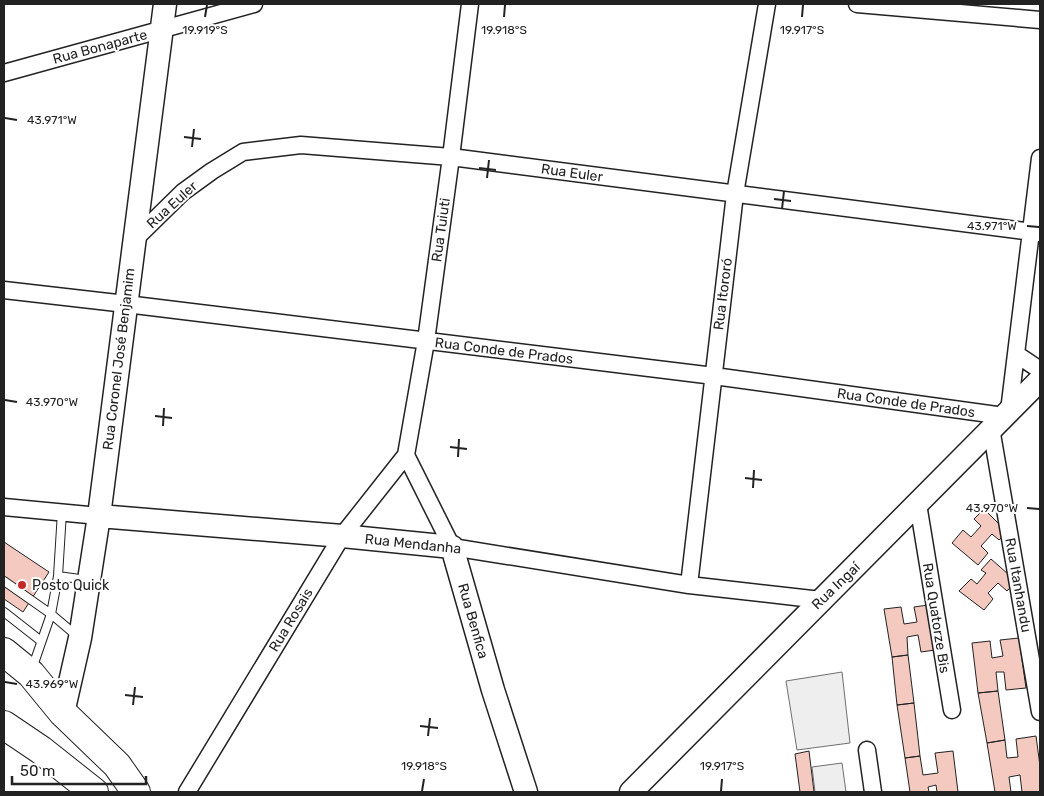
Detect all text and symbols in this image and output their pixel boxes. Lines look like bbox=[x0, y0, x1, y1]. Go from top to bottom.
text: 19.919°S bbox=[182, 23, 228, 37]
text: 19.918°S bbox=[481, 23, 527, 37]
text: 19.917°S bbox=[780, 23, 824, 37]
street label: Rua Bonaparte bbox=[51, 26, 149, 68]
text: 43.971°W bbox=[27, 113, 77, 127]
street label: Rua Euler bbox=[540, 160, 605, 186]
street label: Rua Euler bbox=[143, 177, 201, 232]
street label: Rua Tuiuti bbox=[428, 197, 454, 263]
text: 43.971°W bbox=[967, 219, 1017, 233]
street label: Rua Itororó bbox=[710, 257, 736, 331]
street label: Rua Coronel José Benjamim bbox=[99, 267, 139, 451]
street label: Rua Conde de Prados bbox=[434, 334, 574, 368]
street label: Rua Conde de Prados bbox=[836, 385, 976, 421]
text: 43.970°W bbox=[26, 395, 79, 409]
text: 43.970°W bbox=[966, 501, 1019, 515]
street label: Rua Mendanha bbox=[364, 530, 462, 558]
street label: Rua Itanhandu bbox=[1001, 536, 1035, 634]
street label: Rua Ingaí bbox=[808, 558, 864, 613]
street label: Rua Quatorze Bis bbox=[919, 562, 953, 674]
place label: Posto Quick bbox=[32, 577, 110, 594]
marker: Posto Quick bbox=[16, 579, 28, 591]
street label: Rua Benfica bbox=[454, 581, 492, 661]
street label: Rua Rosais bbox=[265, 585, 317, 655]
text: 43.969°W bbox=[26, 677, 79, 691]
scale bar bbox=[12, 754, 146, 786]
text: 19.918°S bbox=[401, 759, 447, 773]
text: 19.917°S bbox=[700, 759, 744, 773]
text: 50 m bbox=[20, 762, 55, 780]

